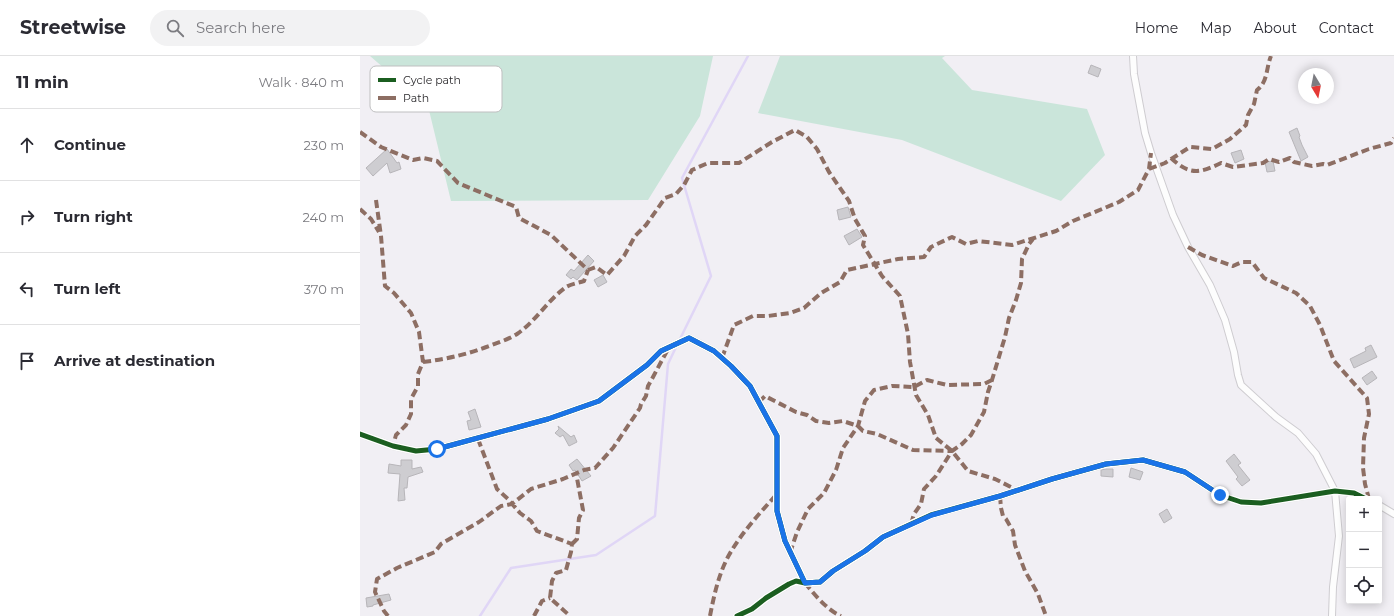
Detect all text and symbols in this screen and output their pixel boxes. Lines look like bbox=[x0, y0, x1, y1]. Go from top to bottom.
search box bbox=[150, 10, 430, 46]
text: Streetwise bbox=[20, 16, 126, 39]
icon: search bbox=[164, 17, 186, 39]
text: Search here bbox=[196, 18, 285, 37]
text: Home bbox=[1135, 19, 1178, 37]
text: Map bbox=[1200, 19, 1231, 37]
text: About bbox=[1253, 19, 1297, 37]
text: Contact bbox=[1319, 19, 1374, 37]
legend bbox=[370, 66, 502, 112]
north arrow bbox=[1298, 68, 1334, 104]
text: 11 min bbox=[16, 72, 69, 92]
text: Cycle path bbox=[403, 73, 461, 87]
text: Walk · 840 m bbox=[259, 74, 344, 90]
text: Path bbox=[403, 91, 429, 105]
icon: ahead bbox=[16, 134, 38, 156]
text: Continue bbox=[54, 135, 126, 154]
text: 230 m bbox=[303, 137, 344, 153]
icon: right bbox=[16, 206, 38, 228]
text: Turn right bbox=[54, 207, 133, 226]
text: 240 m bbox=[303, 209, 344, 225]
icon: left bbox=[16, 278, 38, 300]
text: Turn left bbox=[54, 279, 121, 298]
text: 370 m bbox=[304, 281, 344, 297]
icon: arrive bbox=[16, 350, 38, 372]
text: Arrive at destination bbox=[54, 351, 215, 370]
route start bbox=[428, 440, 446, 458]
route end bbox=[1211, 486, 1229, 504]
map controls bbox=[1346, 496, 1382, 604]
button: + bbox=[1346, 496, 1382, 532]
button: − bbox=[1346, 532, 1382, 568]
button: locate bbox=[1346, 568, 1382, 604]

